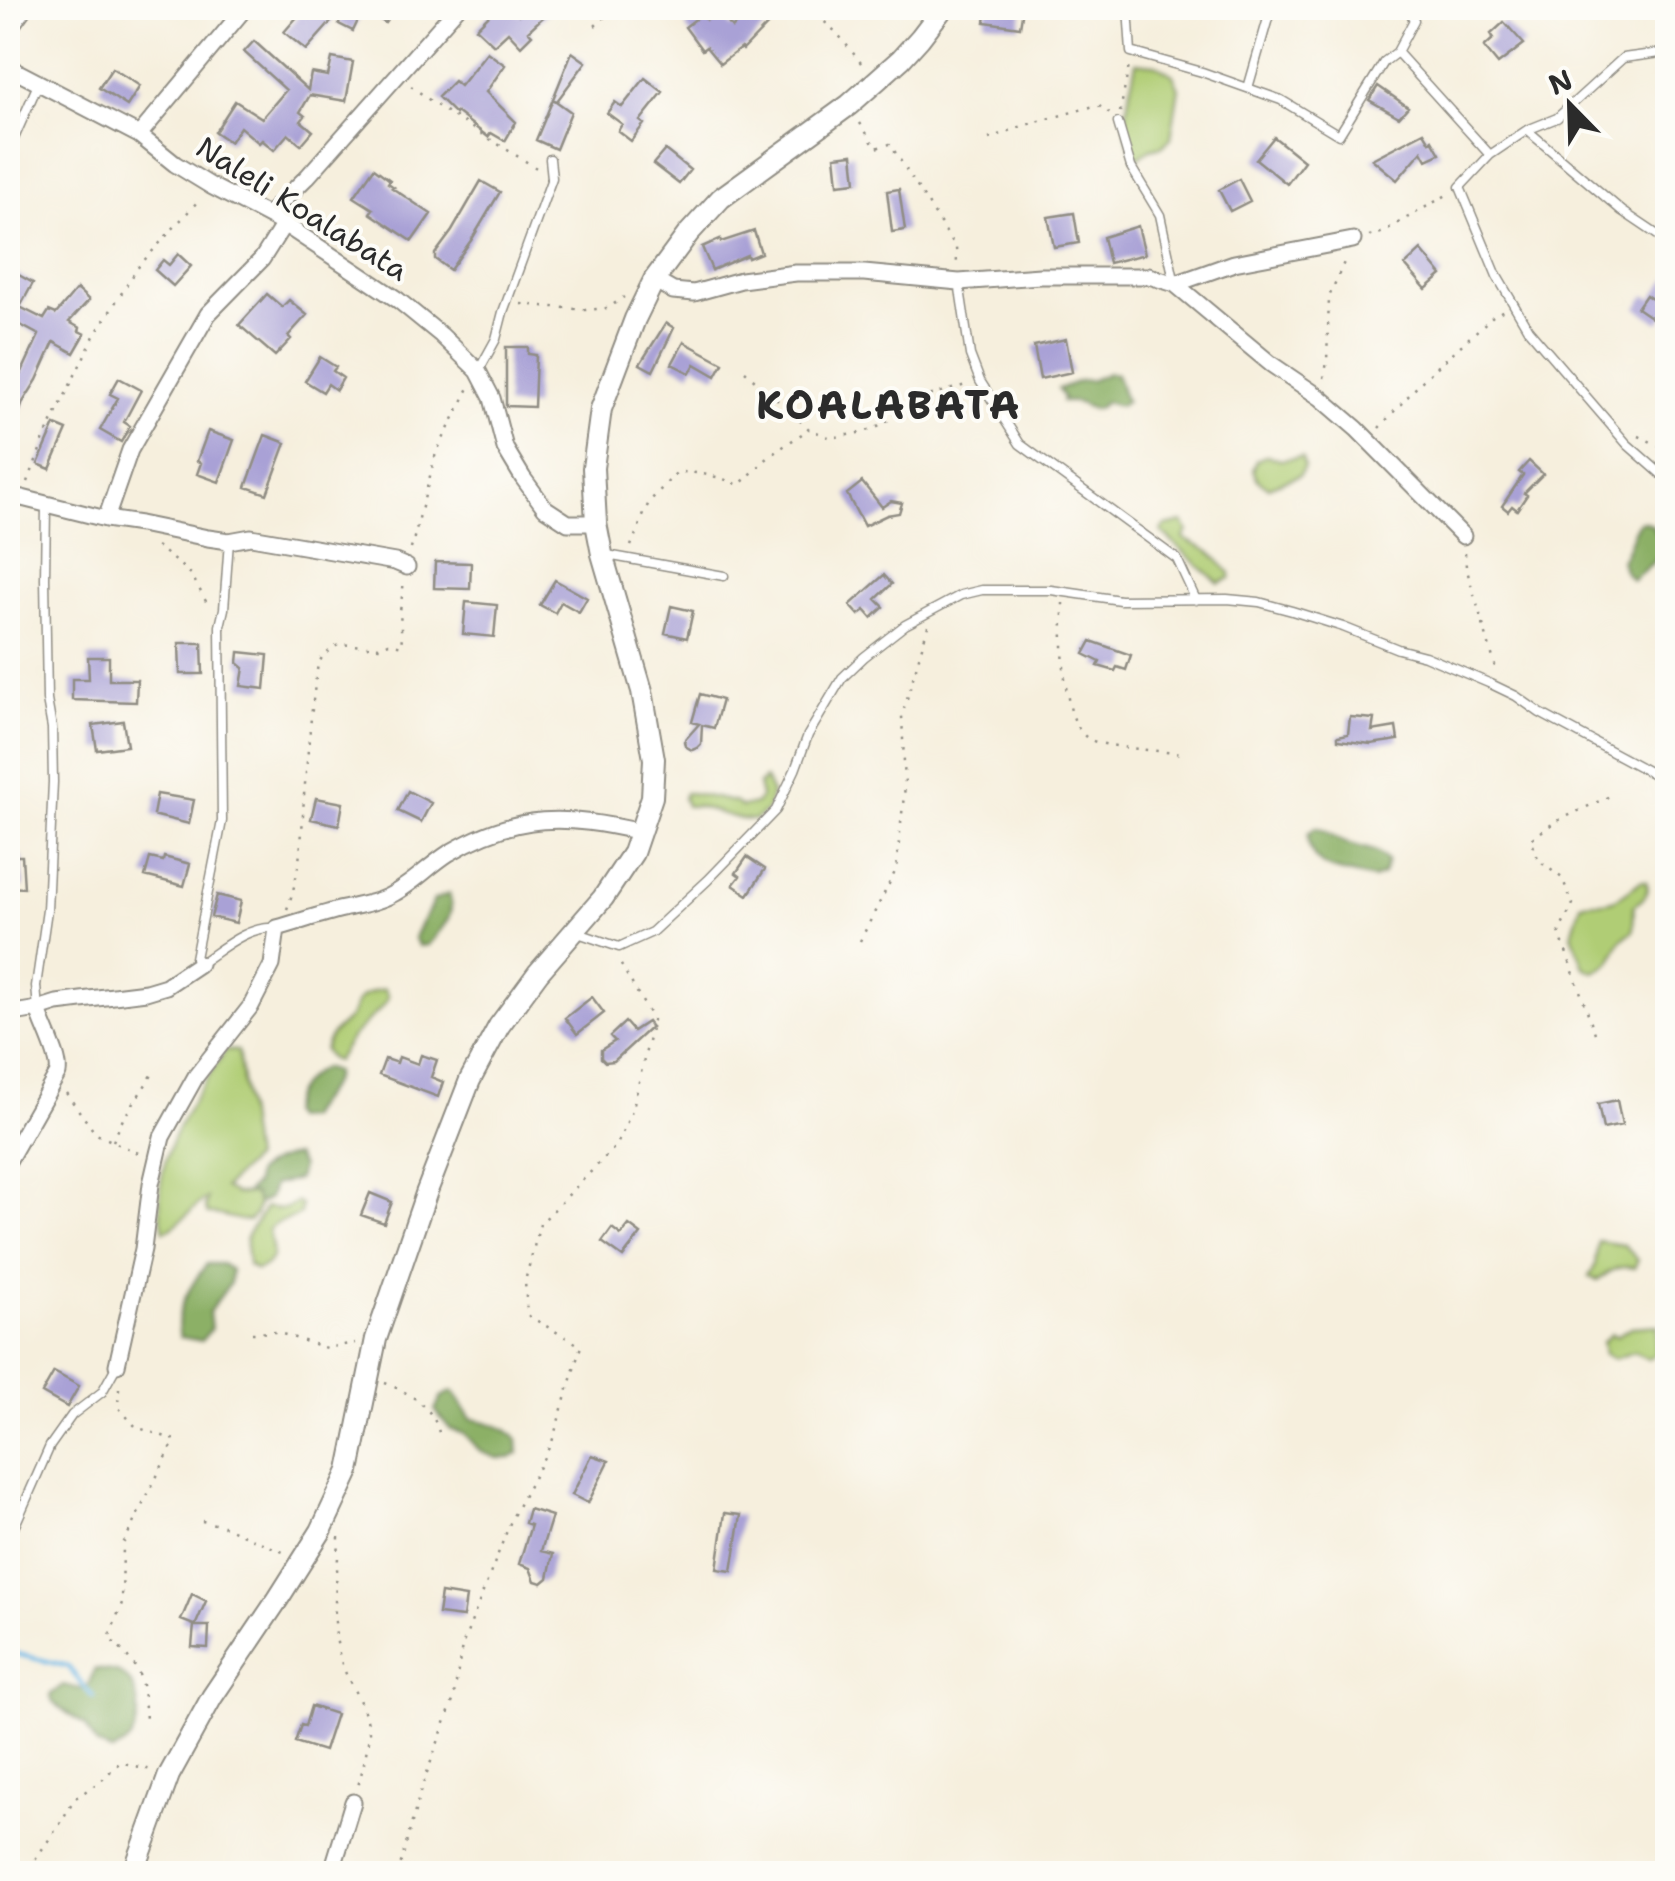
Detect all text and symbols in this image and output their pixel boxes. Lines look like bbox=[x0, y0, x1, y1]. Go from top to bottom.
north arrow bbox=[1520, 55, 1620, 155]
text: N bbox=[1543, 60, 1578, 104]
street label: Naleli Koalabata bbox=[188, 127, 416, 291]
district label: KOALABATA bbox=[756, 378, 1022, 432]

